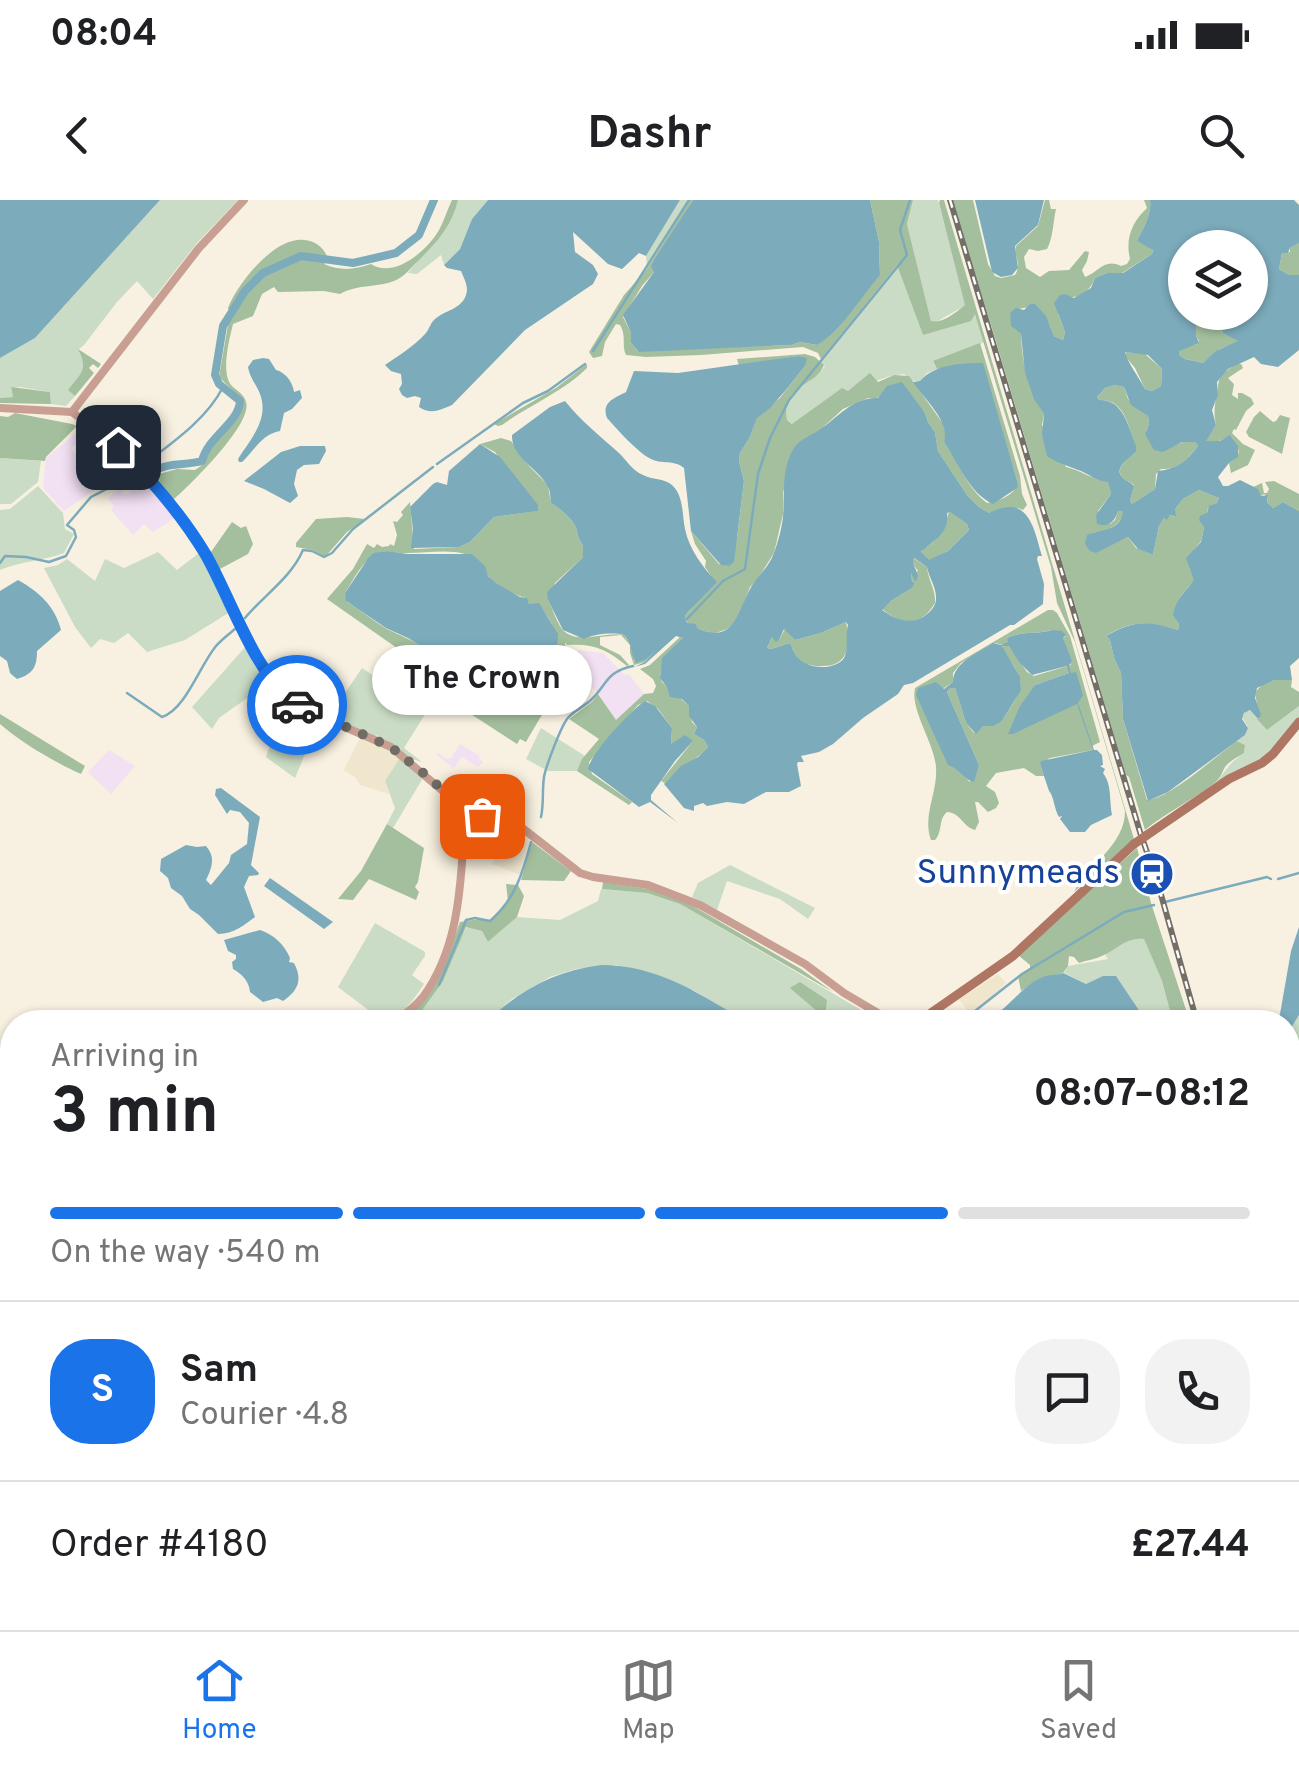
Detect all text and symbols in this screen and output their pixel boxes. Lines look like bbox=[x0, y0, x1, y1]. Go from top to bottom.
text: 08:04 bbox=[50, 11, 158, 60]
text: Dashr bbox=[587, 107, 712, 164]
icon: back bbox=[50, 108, 105, 163]
icon: search bbox=[1194, 108, 1249, 163]
map controls bbox=[1168, 230, 1268, 330]
button: layers bbox=[1168, 230, 1268, 330]
pin bbox=[76, 405, 161, 490]
icon: home bbox=[91, 420, 146, 475]
callout: The Crown bbox=[372, 646, 592, 716]
courier bbox=[247, 655, 347, 755]
text: The Crown bbox=[403, 660, 561, 700]
icon: car bbox=[270, 678, 325, 733]
pin bbox=[440, 774, 525, 859]
icon: bag bbox=[455, 789, 510, 844]
station icon: Sunnymeads bbox=[1129, 851, 1175, 897]
place label: Sunnymeads bbox=[917, 852, 1120, 896]
text: Arriving in bbox=[50, 1038, 199, 1078]
text: 08:07–08:12 bbox=[1034, 1071, 1250, 1120]
text: 3 min bbox=[50, 1074, 219, 1156]
text: On the way · 540 m bbox=[50, 1234, 321, 1274]
button: chat bbox=[1015, 1339, 1120, 1444]
button: phone bbox=[1145, 1339, 1250, 1444]
text: Sam bbox=[180, 1347, 258, 1396]
text: S bbox=[91, 1367, 114, 1416]
text: Courier · 4.8 bbox=[180, 1396, 349, 1436]
text: Order #4180 bbox=[50, 1522, 269, 1571]
text: £27.44 bbox=[1131, 1522, 1250, 1571]
tab: Home bbox=[182, 1653, 256, 1749]
tab: Map bbox=[621, 1653, 676, 1749]
tab: Saved bbox=[1040, 1653, 1117, 1749]

